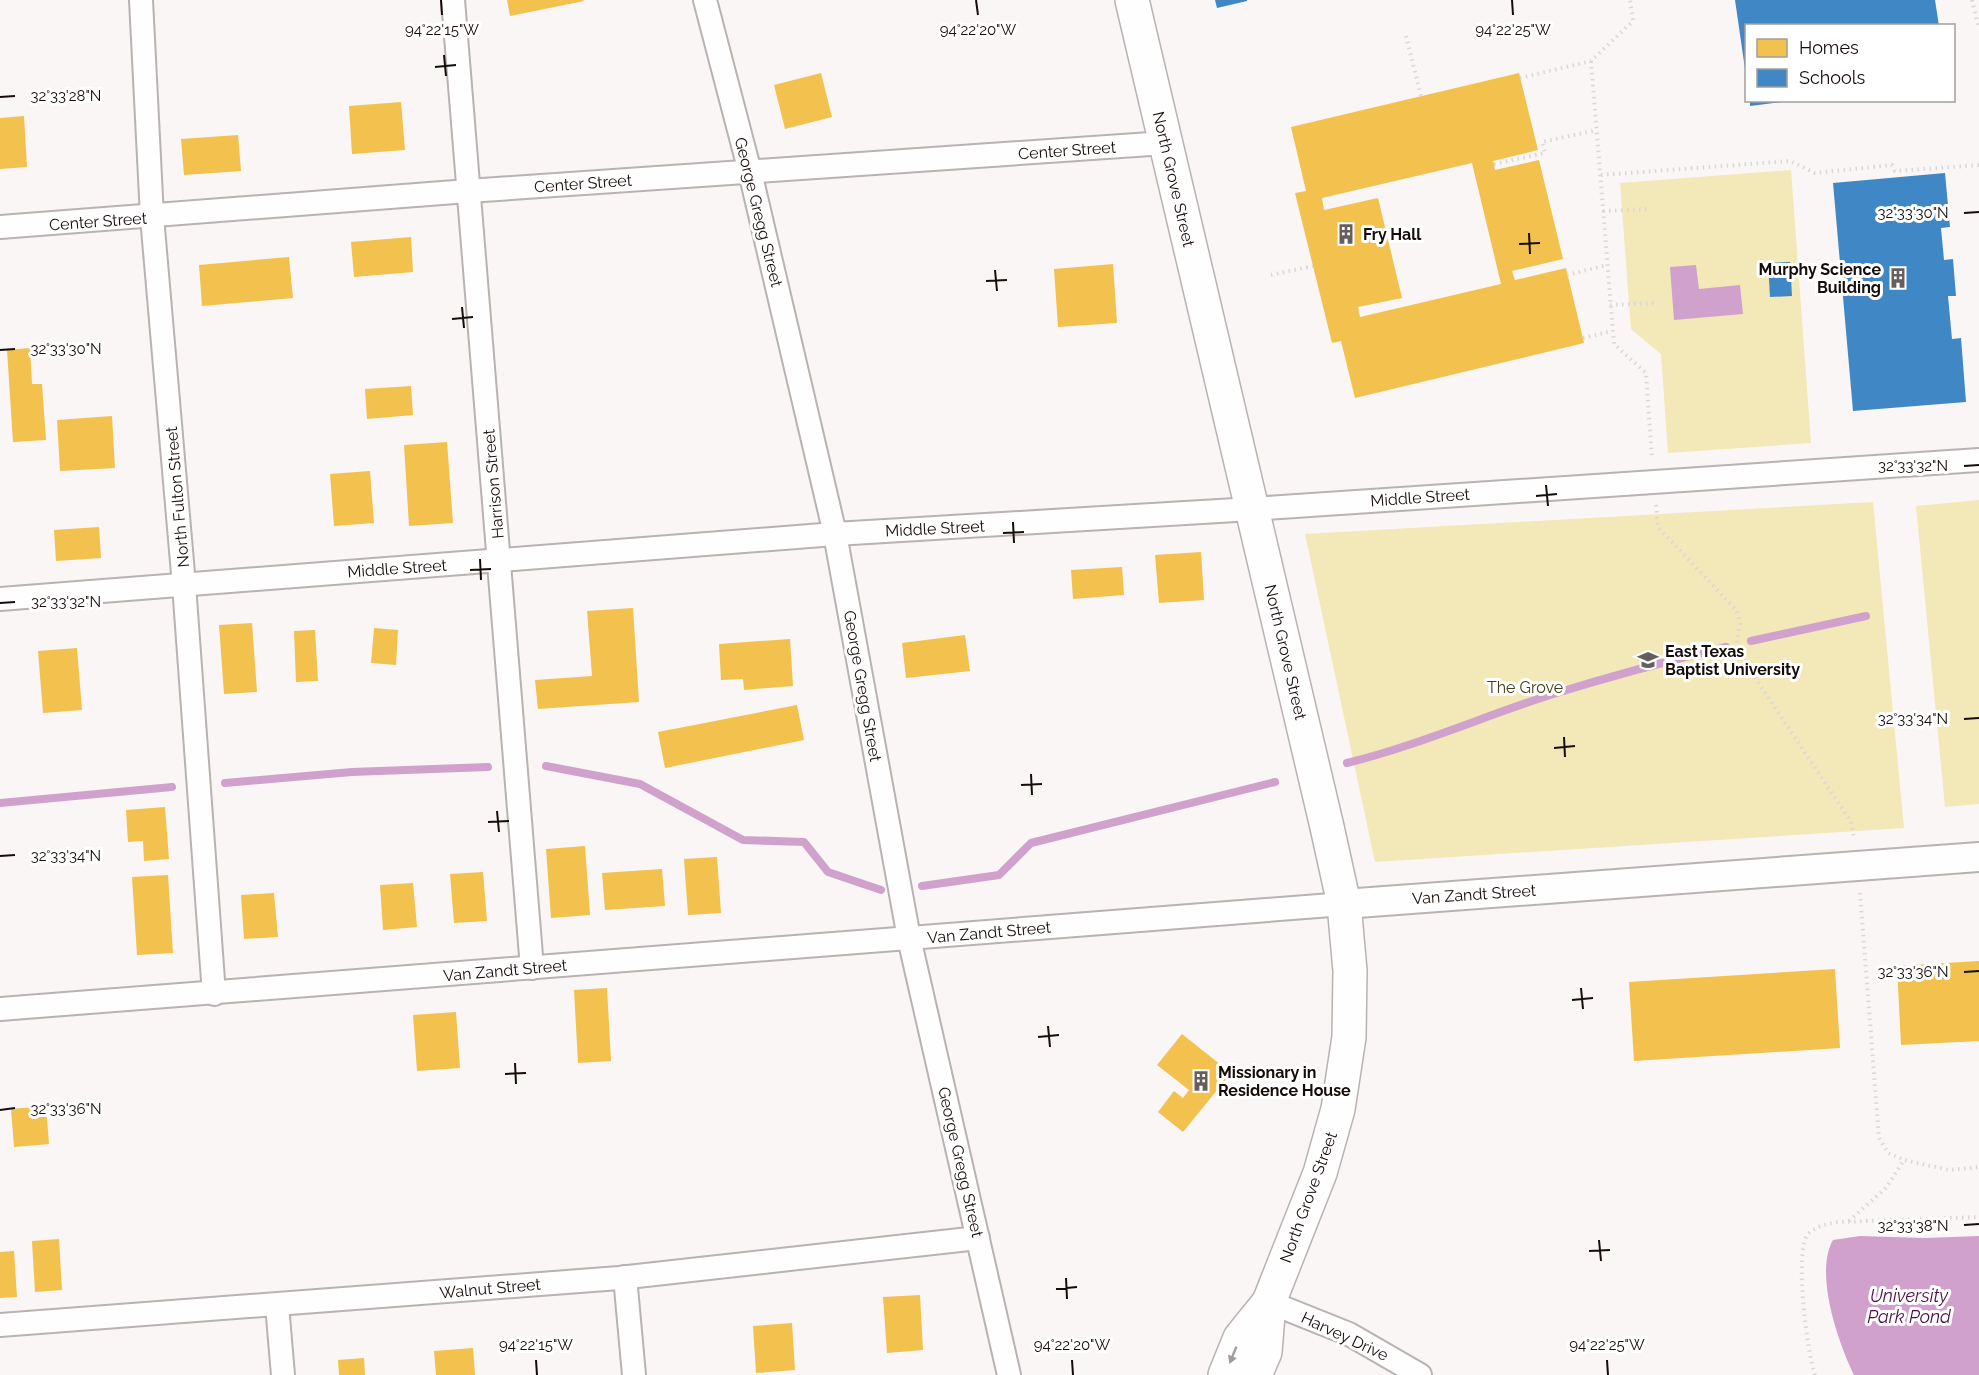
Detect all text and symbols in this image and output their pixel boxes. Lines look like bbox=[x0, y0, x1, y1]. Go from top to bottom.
text: 94°22'15"W bbox=[405, 21, 479, 39]
text: 94°22'20"W bbox=[940, 21, 1016, 39]
text: 94°22'25"W bbox=[1475, 21, 1551, 39]
legend bbox=[1745, 24, 1955, 102]
text: Homes bbox=[1799, 37, 1859, 58]
text: Schools bbox=[1799, 67, 1866, 88]
text: 32°33'28"N bbox=[31, 87, 101, 105]
street label: North Grove Street bbox=[1149, 110, 1198, 249]
street label: George Gregg Street bbox=[731, 135, 786, 290]
street label: Center Street bbox=[1018, 138, 1117, 163]
street label: Center Street bbox=[534, 171, 633, 196]
text: 32°33'30"N bbox=[1877, 204, 1949, 222]
street label: Center Street bbox=[49, 209, 148, 234]
building icon: Fry Hall bbox=[1334, 222, 1358, 246]
place label: Fry Hall bbox=[1363, 225, 1422, 244]
place label: Murphy Science Building bbox=[1759, 260, 1881, 297]
building icon: Murphy Science Building bbox=[1886, 266, 1910, 290]
text: 32°33'30"N bbox=[30, 340, 102, 358]
street label: North Fulton Street bbox=[162, 425, 193, 568]
street label: Harrison Street bbox=[479, 428, 508, 540]
text: 32°33'32"N bbox=[1878, 457, 1948, 475]
street label: Middle Street bbox=[1370, 485, 1471, 510]
street label: Middle Street bbox=[885, 516, 986, 541]
street label: Middle Street bbox=[347, 556, 448, 581]
street label: North Grove Street bbox=[1261, 583, 1310, 722]
text: 32°33'32"N bbox=[31, 593, 101, 611]
street label: George Gregg Street bbox=[840, 609, 885, 764]
place label: East Texas Baptist University bbox=[1665, 642, 1800, 679]
school or university icon: East Texas Baptist University bbox=[1636, 648, 1660, 672]
park label: The Grove bbox=[1487, 678, 1563, 697]
text: 32°33'34"N bbox=[1878, 710, 1948, 728]
text: 32°33'34"N bbox=[31, 847, 101, 865]
street label: Van Zandt Street bbox=[1412, 881, 1537, 908]
street label: Van Zandt Street bbox=[926, 918, 1052, 947]
street label: Van Zandt Street bbox=[442, 956, 568, 985]
text: 32°33'36"N bbox=[1877, 963, 1949, 981]
place label: Missionary in Residence House bbox=[1218, 1063, 1351, 1100]
building icon: Missionary in Residence House bbox=[1189, 1069, 1213, 1093]
street label: George Gregg Street bbox=[934, 1085, 987, 1240]
text: 32°33'36"N bbox=[30, 1100, 102, 1118]
street label: North Grove Street bbox=[1276, 1128, 1341, 1265]
text: 32°33'38"N bbox=[1877, 1217, 1949, 1235]
street label: Walnut Street bbox=[439, 1275, 542, 1302]
water label: University Park Pond bbox=[1867, 1285, 1952, 1327]
street label: Harvey Drive bbox=[1298, 1308, 1391, 1365]
text: 94°22'15"W bbox=[499, 1336, 573, 1354]
text: 94°22'20"W bbox=[1034, 1336, 1110, 1354]
text: 94°22'25"W bbox=[1569, 1336, 1645, 1354]
one-way arrow bbox=[1228, 1346, 1238, 1364]

